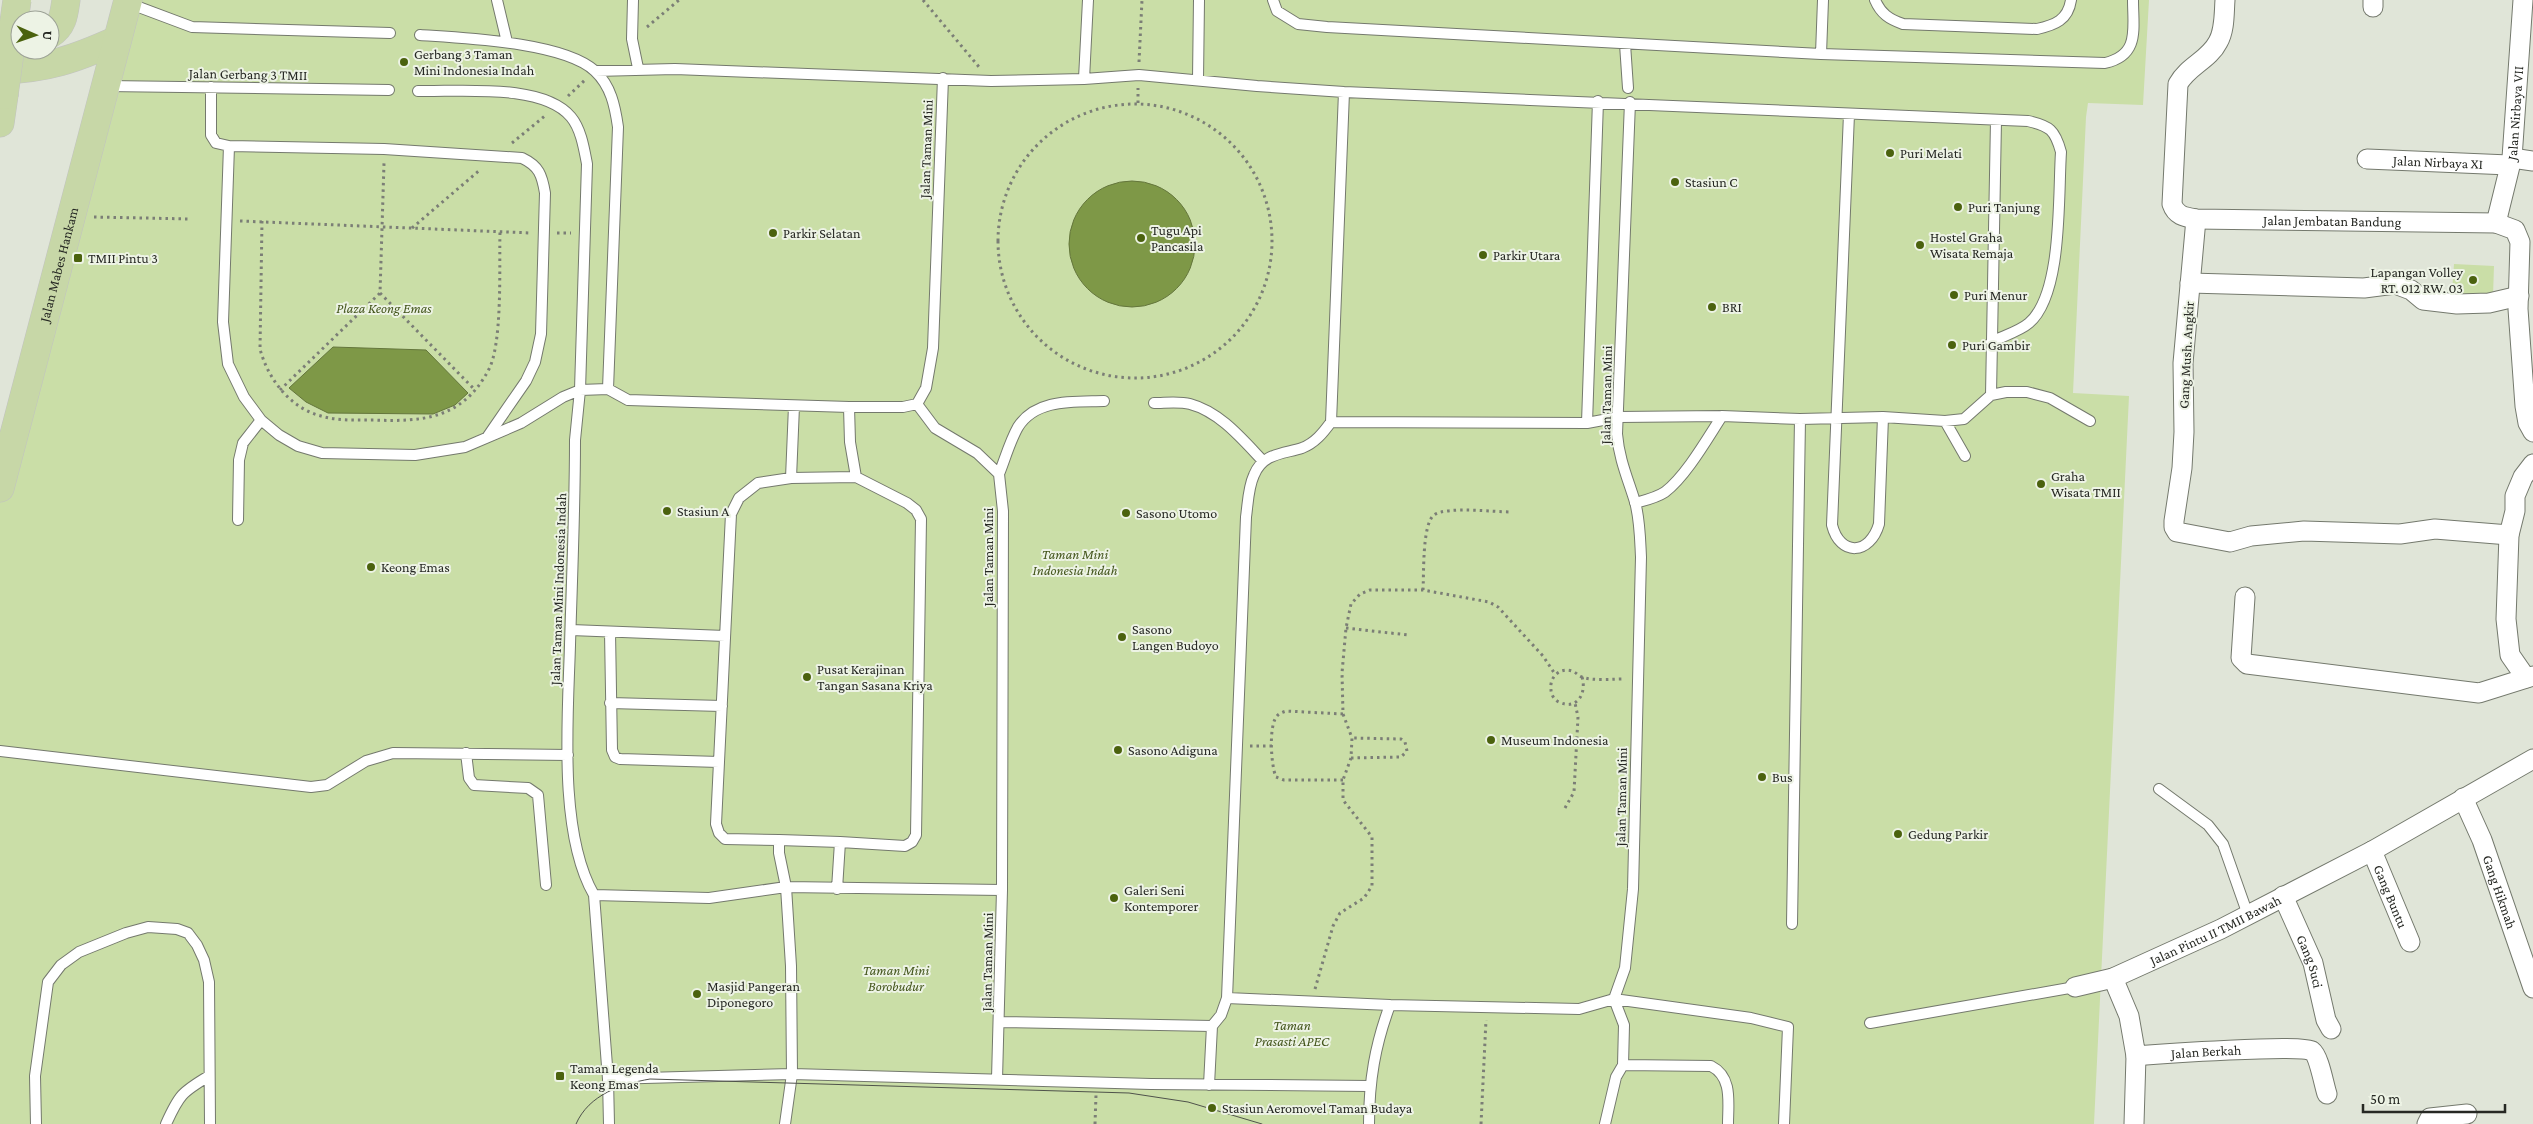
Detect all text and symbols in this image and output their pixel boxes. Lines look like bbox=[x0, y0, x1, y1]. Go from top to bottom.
north arrow bbox=[10, 10, 60, 60]
text: U bbox=[40, 30, 56, 41]
place label: Gerbang 3 Taman Mini Indonesia Indah bbox=[414, 46, 535, 78]
marker: Gerbang 3 Taman Mini Indonesia Indah bbox=[398, 56, 410, 68]
street label: Jalan Gerbang 3 TMII bbox=[187, 65, 307, 83]
street label: Jalan Nirbaya VII bbox=[2503, 65, 2526, 164]
street label: Jalan Taman Mini bbox=[916, 99, 936, 201]
place label: Puri Melati bbox=[1900, 145, 1962, 161]
marker: Puri Melati bbox=[1884, 147, 1896, 159]
street label: Jalan Nirbaya XI bbox=[2391, 152, 2483, 172]
place label: Stasiun C bbox=[1685, 174, 1738, 190]
marker: Stasiun C bbox=[1669, 176, 1681, 188]
place label: Puri Tanjung bbox=[1968, 199, 2040, 216]
marker: Puri Tanjung bbox=[1952, 201, 1964, 213]
street label: Jalan Mabes Hankam bbox=[35, 205, 81, 326]
street label: Jalan Jembatan Bandung bbox=[2261, 212, 2402, 230]
place label: Tugu Api Pancasila bbox=[1151, 222, 1204, 254]
place label: Parkir Selatan bbox=[783, 225, 861, 241]
marker: Parkir Selatan bbox=[767, 227, 779, 239]
place label: Hostel Graha Wisata Remaja bbox=[1930, 229, 2014, 262]
marker: Tugu Api Pancasila bbox=[1135, 232, 1147, 244]
marker: Hostel Graha Wisata Remaja bbox=[1914, 239, 1926, 251]
place label: Parkir Utara bbox=[1493, 247, 1561, 263]
marker: Parkir Utara bbox=[1477, 249, 1489, 261]
place label: TMII Pintu 3 bbox=[88, 250, 158, 266]
marker: TMII Pintu 3 bbox=[72, 252, 84, 264]
place label: Lapangan Volley RT. 012 RW. 03 bbox=[2371, 264, 2464, 296]
marker: Lapangan Volley RT. 012 RW. 03 bbox=[2467, 274, 2479, 286]
place label: Puri Menur bbox=[1964, 287, 2027, 303]
marker: Puri Menur bbox=[1948, 289, 1960, 301]
place label: BRI bbox=[1722, 299, 1742, 315]
park label: Plaza Keong Emas bbox=[336, 300, 432, 316]
marker: BRI bbox=[1706, 301, 1718, 313]
street label: Gang Mush. Angkir bbox=[2175, 301, 2197, 409]
place label: Puri Gambir bbox=[1962, 337, 2030, 353]
marker: Puri Gambir bbox=[1946, 339, 1958, 351]
street label: Jalan Taman Mini bbox=[1597, 345, 1615, 447]
place label: Graha Wisata TMII bbox=[2051, 468, 2121, 500]
marker: Graha Wisata TMII bbox=[2035, 478, 2047, 490]
street label: Jalan Taman Mini Indonesia Indah bbox=[547, 492, 569, 688]
place label: Stasiun A bbox=[677, 503, 729, 519]
marker: Stasiun A bbox=[661, 505, 673, 517]
place label: Sasono Utomo bbox=[1136, 505, 1217, 521]
street label: Jalan Taman Mini bbox=[980, 507, 996, 608]
marker: Sasono Utomo bbox=[1120, 507, 1132, 519]
park label: Taman Mini Indonesia Indah bbox=[1033, 546, 1118, 578]
place label: Keong Emas bbox=[381, 559, 450, 575]
marker: Keong Emas bbox=[365, 561, 377, 573]
place label: Sasono Langen Budoyo bbox=[1132, 621, 1219, 653]
marker: Sasono Langen Budoyo bbox=[1116, 631, 1128, 643]
place label: Pusat Kerajinan Tangan Sasana Kriya bbox=[817, 661, 933, 693]
marker: Pusat Kerajinan Tangan Sasana Kriya bbox=[801, 671, 813, 683]
place label: Museum Indonesia bbox=[1501, 732, 1609, 748]
marker: Museum Indonesia bbox=[1485, 734, 1497, 746]
place label: Sasono Adiguna bbox=[1128, 742, 1218, 758]
marker: Sasono Adiguna bbox=[1112, 744, 1124, 756]
street label: Jalan Taman Mini bbox=[1612, 747, 1630, 849]
place label: Bus bbox=[1772, 769, 1793, 785]
marker: Bus bbox=[1756, 771, 1768, 783]
place label: Gedung Parkir bbox=[1908, 826, 1988, 842]
marker: Gedung Parkir bbox=[1892, 828, 1904, 840]
street label: Gang Hikmah bbox=[2480, 853, 2520, 931]
street label: Gang Buntu bbox=[2371, 862, 2411, 931]
place label: Galeri Seni Kontemporer bbox=[1124, 882, 1198, 914]
street label: Jalan Pintu II TMII Bawah bbox=[2145, 891, 2284, 969]
marker: Galeri Seni Kontemporer bbox=[1108, 892, 1120, 904]
street label: Jalan Taman Mini bbox=[978, 912, 996, 1014]
street label: Gang Suci bbox=[2293, 932, 2327, 990]
park label: Taman Mini Borobudur bbox=[863, 962, 929, 994]
place label: Masjid Pangeran Diponegoro bbox=[707, 978, 801, 1010]
marker: Masjid Pangeran Diponegoro bbox=[691, 988, 703, 1000]
park label: Taman Prasasti APEC bbox=[1255, 1017, 1330, 1049]
street label: Jalan Berkah bbox=[2168, 1042, 2242, 1062]
place label: Taman Legenda Keong Emas bbox=[570, 1060, 659, 1092]
marker: Taman Legenda Keong Emas bbox=[554, 1070, 566, 1082]
scale bar bbox=[2363, 1082, 2506, 1114]
text: 50 m bbox=[2370, 1091, 2400, 1107]
place label: Stasiun Aeromovel Taman Budaya bbox=[1222, 1100, 1413, 1116]
marker: Stasiun Aeromovel Taman Budaya bbox=[1206, 1102, 1218, 1114]

